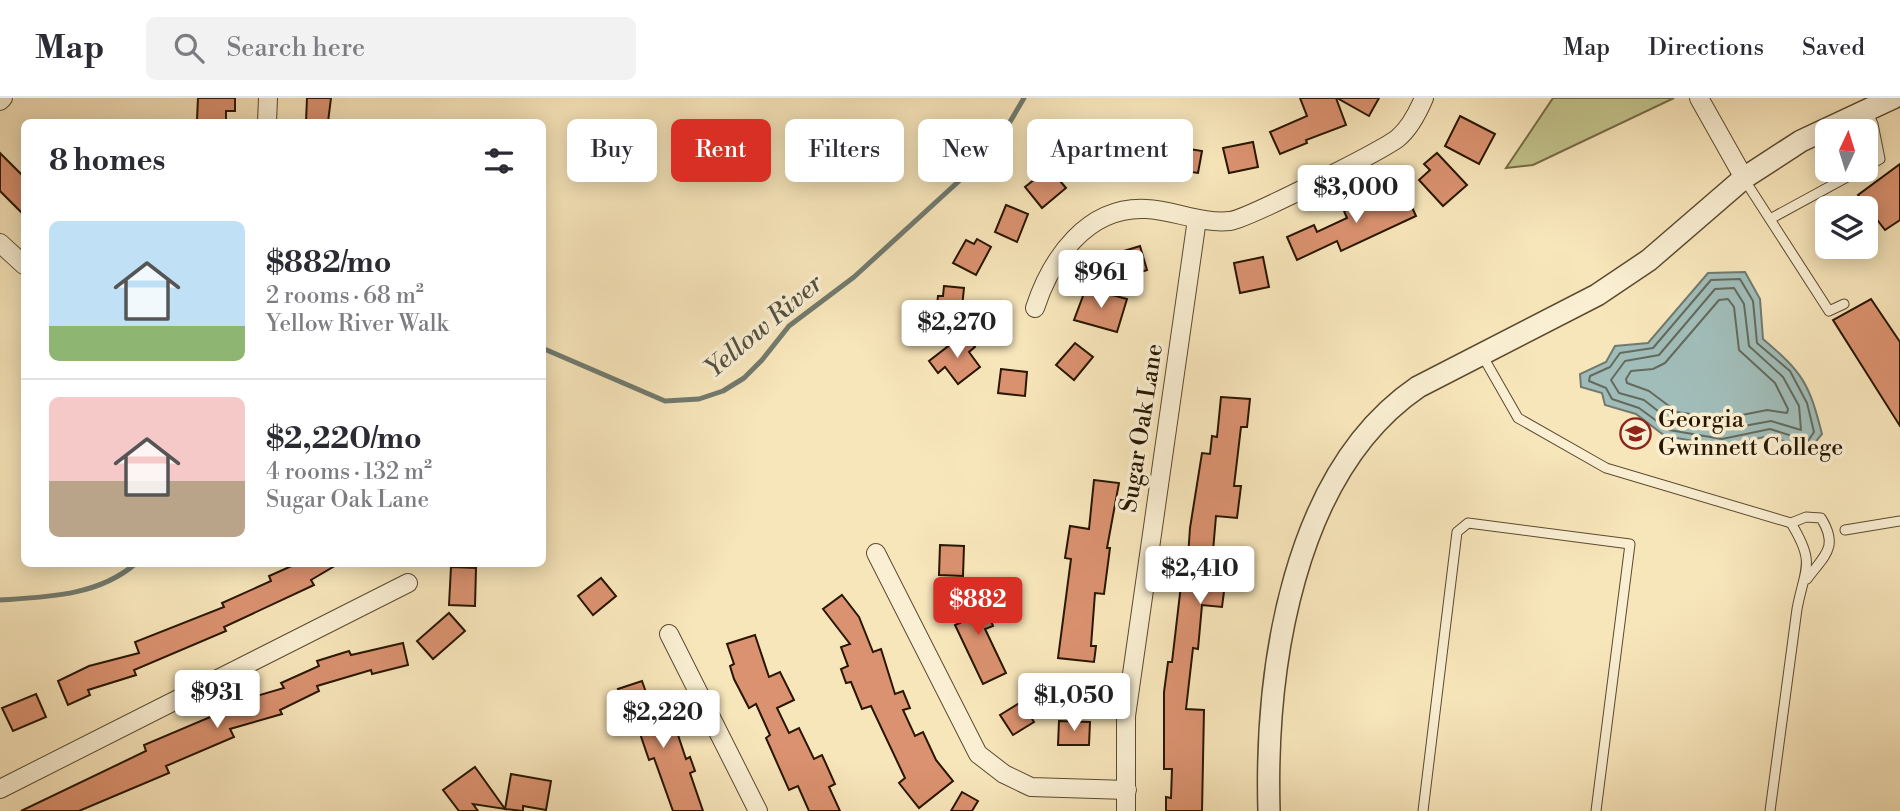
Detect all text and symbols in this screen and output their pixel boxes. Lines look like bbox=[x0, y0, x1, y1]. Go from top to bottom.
search box bbox=[146, 17, 636, 80]
text: Map bbox=[35, 28, 104, 69]
icon: search bbox=[170, 29, 208, 67]
text: Search here bbox=[226, 32, 365, 64]
text: Map bbox=[1563, 33, 1610, 63]
text: Directions bbox=[1648, 33, 1764, 63]
text: Saved bbox=[1802, 33, 1865, 63]
chip: Buy bbox=[567, 119, 657, 182]
chip: Rent bbox=[671, 119, 771, 182]
chip: Filters bbox=[785, 119, 904, 182]
chip: New bbox=[918, 119, 1013, 182]
chip: Apartment bbox=[1027, 119, 1193, 182]
north arrow bbox=[1815, 119, 1878, 182]
map controls bbox=[1815, 119, 1878, 259]
text: 8 homes bbox=[49, 142, 165, 180]
icon: filters bbox=[480, 142, 518, 180]
pin: $3,000 bbox=[1299, 166, 1413, 225]
text: $3,000 bbox=[1314, 174, 1398, 202]
button: layers bbox=[1815, 196, 1878, 259]
text: $882/mo bbox=[266, 244, 391, 282]
icon: home bbox=[105, 249, 189, 333]
pin: $961 bbox=[1060, 250, 1142, 310]
text: $961 bbox=[1074, 259, 1128, 287]
water label: Yellow River bbox=[699, 267, 830, 385]
text: 2 rooms · 68 m² bbox=[266, 282, 424, 310]
pin: $2,270 bbox=[900, 300, 1014, 360]
text: $2,270 bbox=[918, 309, 996, 337]
text: Yellow River Walk bbox=[266, 310, 448, 338]
street label: Sugar Oak Lane bbox=[1114, 342, 1170, 514]
place label: Georgia Gwinnett College bbox=[1658, 405, 1843, 463]
school or university icon: Georgia Gwinnett College bbox=[1618, 417, 1652, 451]
text: $2,220/mo bbox=[266, 420, 422, 458]
icon: home bbox=[105, 425, 189, 509]
text: 4 rooms · 132 m² bbox=[266, 458, 432, 486]
text: Sugar Oak Lane bbox=[266, 486, 429, 514]
pin: $2,410 bbox=[1143, 546, 1257, 606]
text: $2,410 bbox=[1161, 555, 1239, 583]
pin: $882 bbox=[937, 578, 1019, 637]
text: $882 bbox=[949, 586, 1007, 614]
pin: $931 bbox=[176, 670, 258, 730]
pin: $1,050 bbox=[1017, 674, 1131, 733]
text: $931 bbox=[191, 679, 243, 707]
text: $1,050 bbox=[1034, 682, 1114, 710]
pin: $2,220 bbox=[606, 690, 720, 750]
text: $2,220 bbox=[623, 699, 703, 727]

